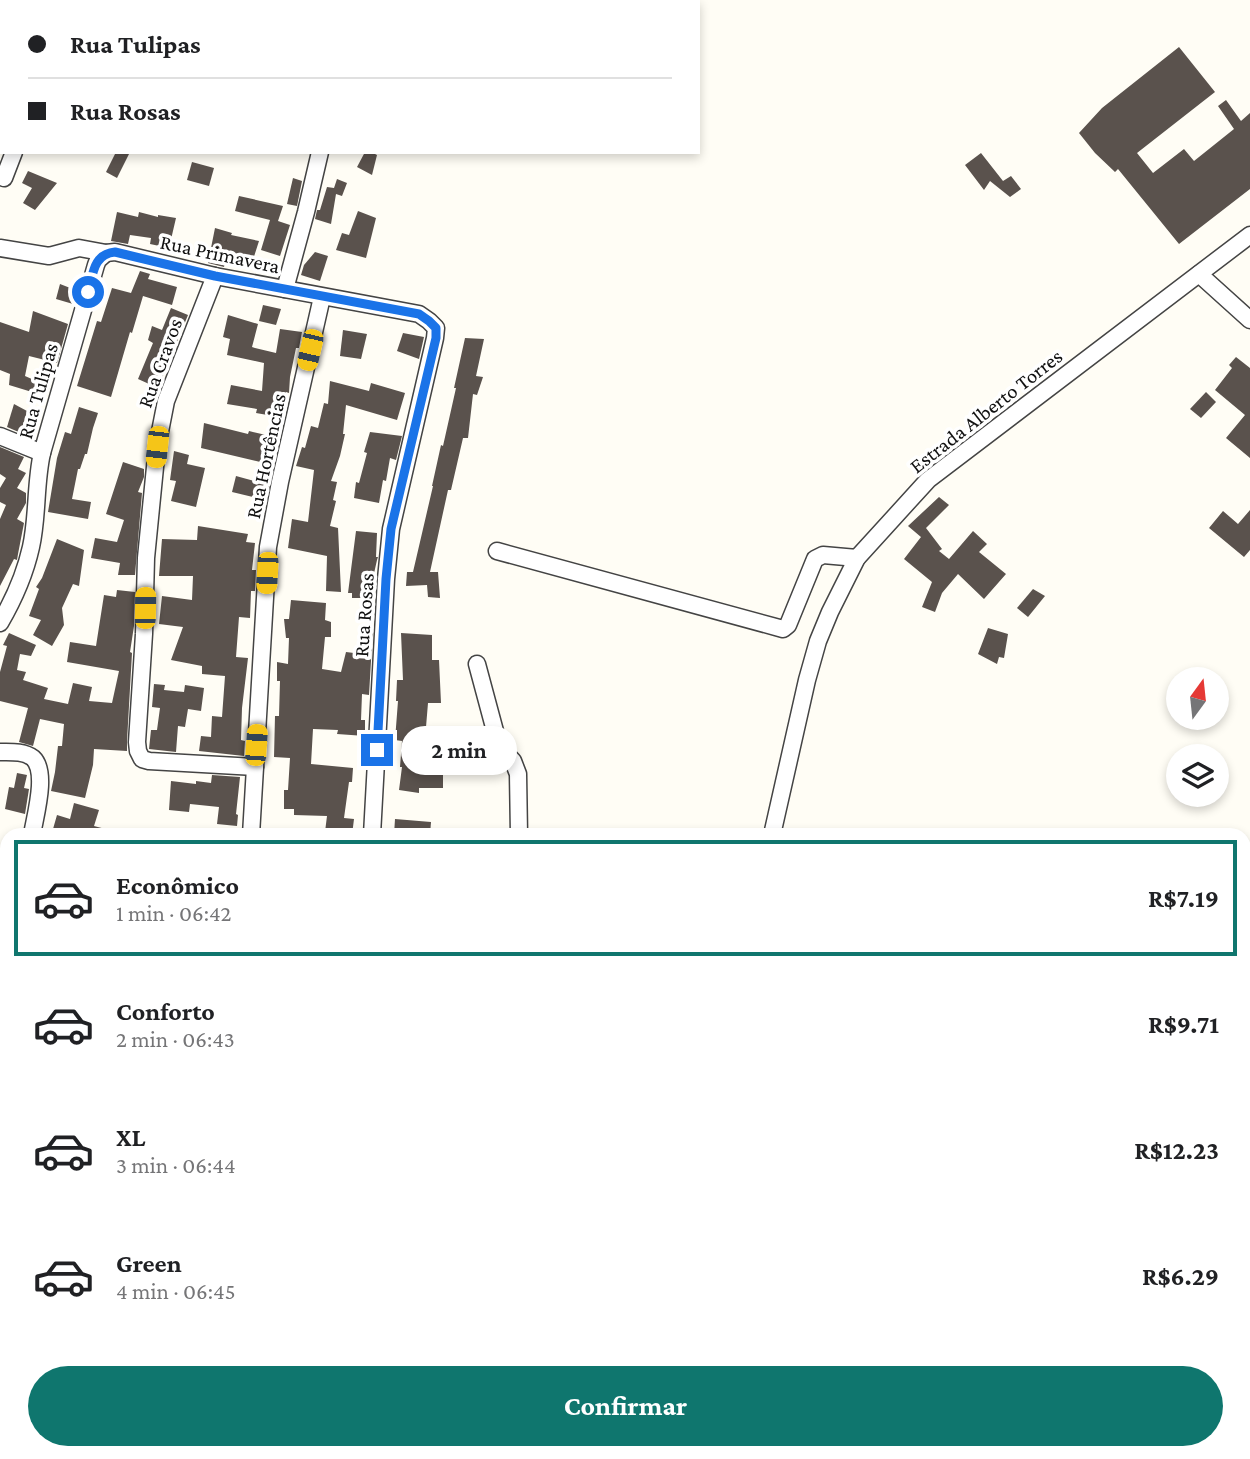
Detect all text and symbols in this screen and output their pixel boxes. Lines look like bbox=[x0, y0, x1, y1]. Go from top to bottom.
text: Rua Tulipas bbox=[70, 30, 201, 59]
text: Rua Rosas bbox=[70, 97, 181, 126]
street label: Rua Primavera bbox=[158, 230, 282, 278]
route start bbox=[72, 276, 104, 308]
street label: Rua Cravos bbox=[133, 315, 187, 411]
car bbox=[296, 327, 325, 373]
street label: Rua Tulipas bbox=[13, 340, 63, 442]
street label: Estrada Alberto Torres bbox=[905, 344, 1067, 478]
street label: Rua Hortências bbox=[241, 391, 291, 521]
car bbox=[145, 425, 170, 469]
car bbox=[256, 551, 279, 595]
street label: Rua Rosas bbox=[349, 572, 379, 658]
car bbox=[135, 587, 156, 629]
north arrow bbox=[1166, 667, 1228, 730]
map controls bbox=[1166, 667, 1229, 807]
car bbox=[245, 723, 268, 767]
callout: 2 min bbox=[402, 726, 517, 774]
route end bbox=[361, 734, 393, 766]
text: 2 min bbox=[431, 737, 487, 763]
button: layers bbox=[1166, 744, 1229, 807]
icon: car bbox=[32, 867, 95, 930]
text: Econômico bbox=[116, 871, 239, 900]
text: R$7.19 bbox=[1148, 884, 1219, 913]
text: 1 min · 06:42 bbox=[116, 900, 231, 926]
icon: car bbox=[32, 993, 95, 1056]
text: Conforto bbox=[116, 997, 215, 1026]
text: R$9.71 bbox=[1148, 1010, 1219, 1039]
text: 2 min · 06:43 bbox=[116, 1026, 235, 1052]
icon: car bbox=[32, 1119, 95, 1182]
text: XL bbox=[116, 1123, 145, 1152]
text: R$12.23 bbox=[1134, 1136, 1219, 1165]
text: 3 min · 06:44 bbox=[116, 1152, 236, 1178]
icon: car bbox=[32, 1245, 95, 1308]
text: Green bbox=[116, 1249, 182, 1278]
text: R$6.29 bbox=[1142, 1262, 1219, 1291]
text: 4 min · 06:45 bbox=[116, 1278, 236, 1304]
button: Confirmar bbox=[28, 1366, 1223, 1446]

